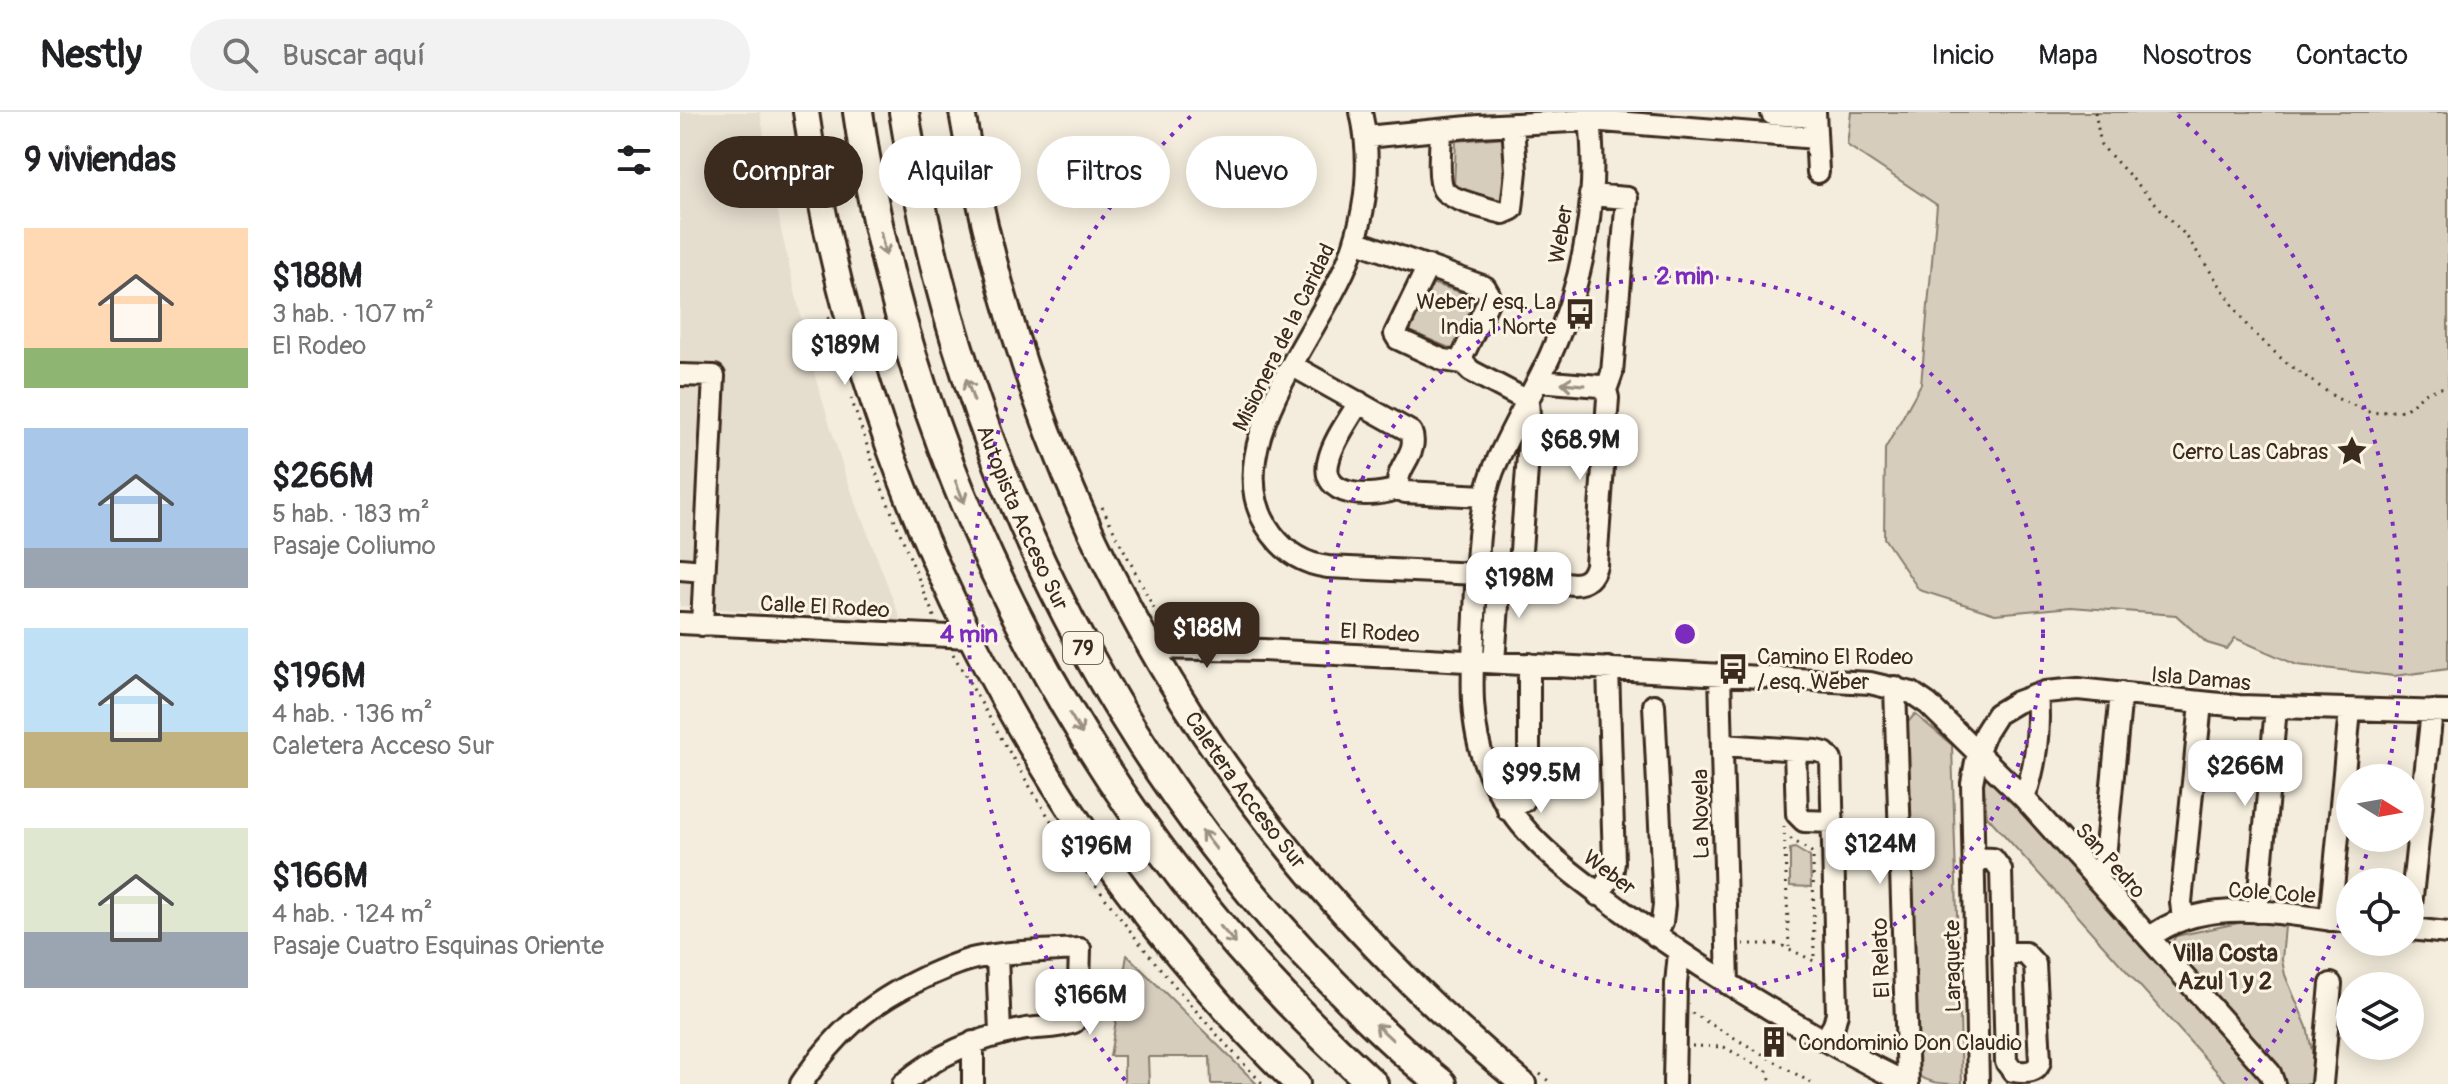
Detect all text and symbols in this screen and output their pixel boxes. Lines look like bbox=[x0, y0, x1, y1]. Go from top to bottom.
search box bbox=[190, 19, 750, 91]
text: Nestly bbox=[40, 31, 142, 79]
icon: search bbox=[218, 33, 262, 77]
text: Buscar aquí bbox=[282, 37, 425, 74]
text: Inicio bbox=[1931, 38, 1994, 73]
text: Mapa bbox=[2038, 38, 2098, 73]
text: Nosotros bbox=[2142, 38, 2252, 73]
text: Contacto bbox=[2296, 38, 2408, 73]
chip: Comprar bbox=[704, 136, 863, 208]
chip: Alquilar bbox=[879, 136, 1021, 208]
chip: Filtros bbox=[1037, 136, 1170, 208]
chip: Nuevo bbox=[1186, 136, 1317, 208]
icon: filters bbox=[612, 138, 656, 182]
text: 9 viviendas bbox=[24, 139, 176, 182]
street label: Weber bbox=[1543, 203, 1579, 266]
one-way arrow bbox=[876, 230, 891, 256]
street label: Misionera de la Caridad bbox=[1226, 239, 1342, 436]
text: $188M bbox=[272, 255, 362, 298]
icon: home bbox=[88, 260, 184, 356]
text: 2 min bbox=[1656, 262, 1714, 291]
place label: Weber / esq. La India 1 Norte bbox=[1416, 288, 1556, 341]
bus stop icon: Weber / esq. La India 1 Norte bbox=[1563, 297, 1597, 331]
text: 3 hab. · 107 m² bbox=[272, 298, 434, 330]
pin: $189M bbox=[789, 319, 901, 387]
text: $189M bbox=[810, 329, 880, 361]
text: El Rodeo bbox=[272, 330, 366, 362]
one-way arrow bbox=[1560, 376, 1586, 391]
one-way arrow bbox=[962, 378, 977, 403]
pin: $68.9M bbox=[1515, 414, 1645, 482]
street label: Autopista Acceso Sur bbox=[970, 421, 1075, 615]
text: $68.9M bbox=[1540, 424, 1620, 456]
place icon: Cerro Las Cabras bbox=[2335, 434, 2369, 468]
place label: Cerro Las Cabras bbox=[2172, 438, 2328, 466]
text: $266M bbox=[272, 455, 374, 498]
icon: home bbox=[88, 460, 184, 556]
one-way arrow bbox=[954, 479, 968, 504]
text: 5 hab. · 183 m² bbox=[272, 498, 430, 530]
text: Pasaje Coliumo bbox=[272, 530, 436, 562]
pin: $198M bbox=[1463, 552, 1575, 620]
text: $198M bbox=[1484, 562, 1554, 594]
street label: Calle El Rodeo bbox=[760, 590, 891, 624]
pin: $188M bbox=[1151, 602, 1263, 670]
text: $188M bbox=[1172, 612, 1242, 644]
street label: El Rodeo bbox=[1339, 617, 1421, 649]
text: 4 min bbox=[940, 620, 998, 649]
centre of rings bbox=[1671, 620, 1699, 648]
road number: 79 bbox=[1063, 632, 1103, 664]
place label: Camino El Rodeo / esq. Weber bbox=[1757, 643, 1913, 696]
bus stop icon: Camino El Rodeo / esq. Weber bbox=[1716, 652, 1750, 686]
text: $196M bbox=[272, 655, 366, 698]
icon: home bbox=[88, 660, 184, 756]
street label: Isla Damas bbox=[2150, 661, 2252, 697]
text: 4 hab. · 136 m² bbox=[272, 698, 433, 730]
street label: Caletera Acceso Sur bbox=[1178, 706, 1312, 875]
one-way arrow bbox=[1068, 712, 1084, 735]
text: Caletera Acceso Sur bbox=[272, 730, 494, 762]
pin: $266M bbox=[2189, 740, 2301, 808]
pin: $99.5M bbox=[1476, 747, 1606, 815]
text: $266M bbox=[2206, 750, 2284, 782]
text: $99.5M bbox=[1501, 757, 1581, 789]
north arrow bbox=[2336, 764, 2424, 852]
map controls bbox=[2336, 764, 2424, 1060]
street label: La Novela bbox=[1686, 769, 1716, 859]
street label: San Pedro bbox=[2069, 817, 2152, 905]
pin: $124M bbox=[1824, 818, 1936, 886]
pin: $196M bbox=[1040, 820, 1152, 888]
text: $124M bbox=[1844, 828, 1916, 860]
text: $196M bbox=[1060, 830, 1132, 862]
one-way arrow bbox=[1201, 830, 1218, 851]
street label: Weber bbox=[1577, 844, 1642, 902]
text: $166M bbox=[272, 855, 368, 898]
icon: home bbox=[88, 860, 184, 956]
button: locate bbox=[2336, 868, 2424, 956]
street label: Cole Cole bbox=[2227, 876, 2317, 910]
text: 4 hab. · 124 m² bbox=[272, 898, 433, 930]
street label: El Relato bbox=[1866, 917, 1896, 999]
street label: Laraquete bbox=[1938, 919, 1968, 1013]
one-way arrow bbox=[1219, 924, 1237, 944]
text: Pasaje Cuatro Esquinas Oriente bbox=[272, 930, 604, 962]
district label: Villa Costa Azul 1 y 2 bbox=[2172, 939, 2278, 996]
pin: $166M bbox=[1034, 969, 1146, 1037]
button: layers bbox=[2336, 972, 2424, 1060]
text: $166M bbox=[1053, 979, 1127, 1011]
one-way arrow bbox=[1374, 1024, 1394, 1042]
building icon: Condominio Don Claudio bbox=[1757, 1025, 1791, 1059]
place label: Condominio Don Claudio bbox=[1798, 1029, 2022, 1057]

